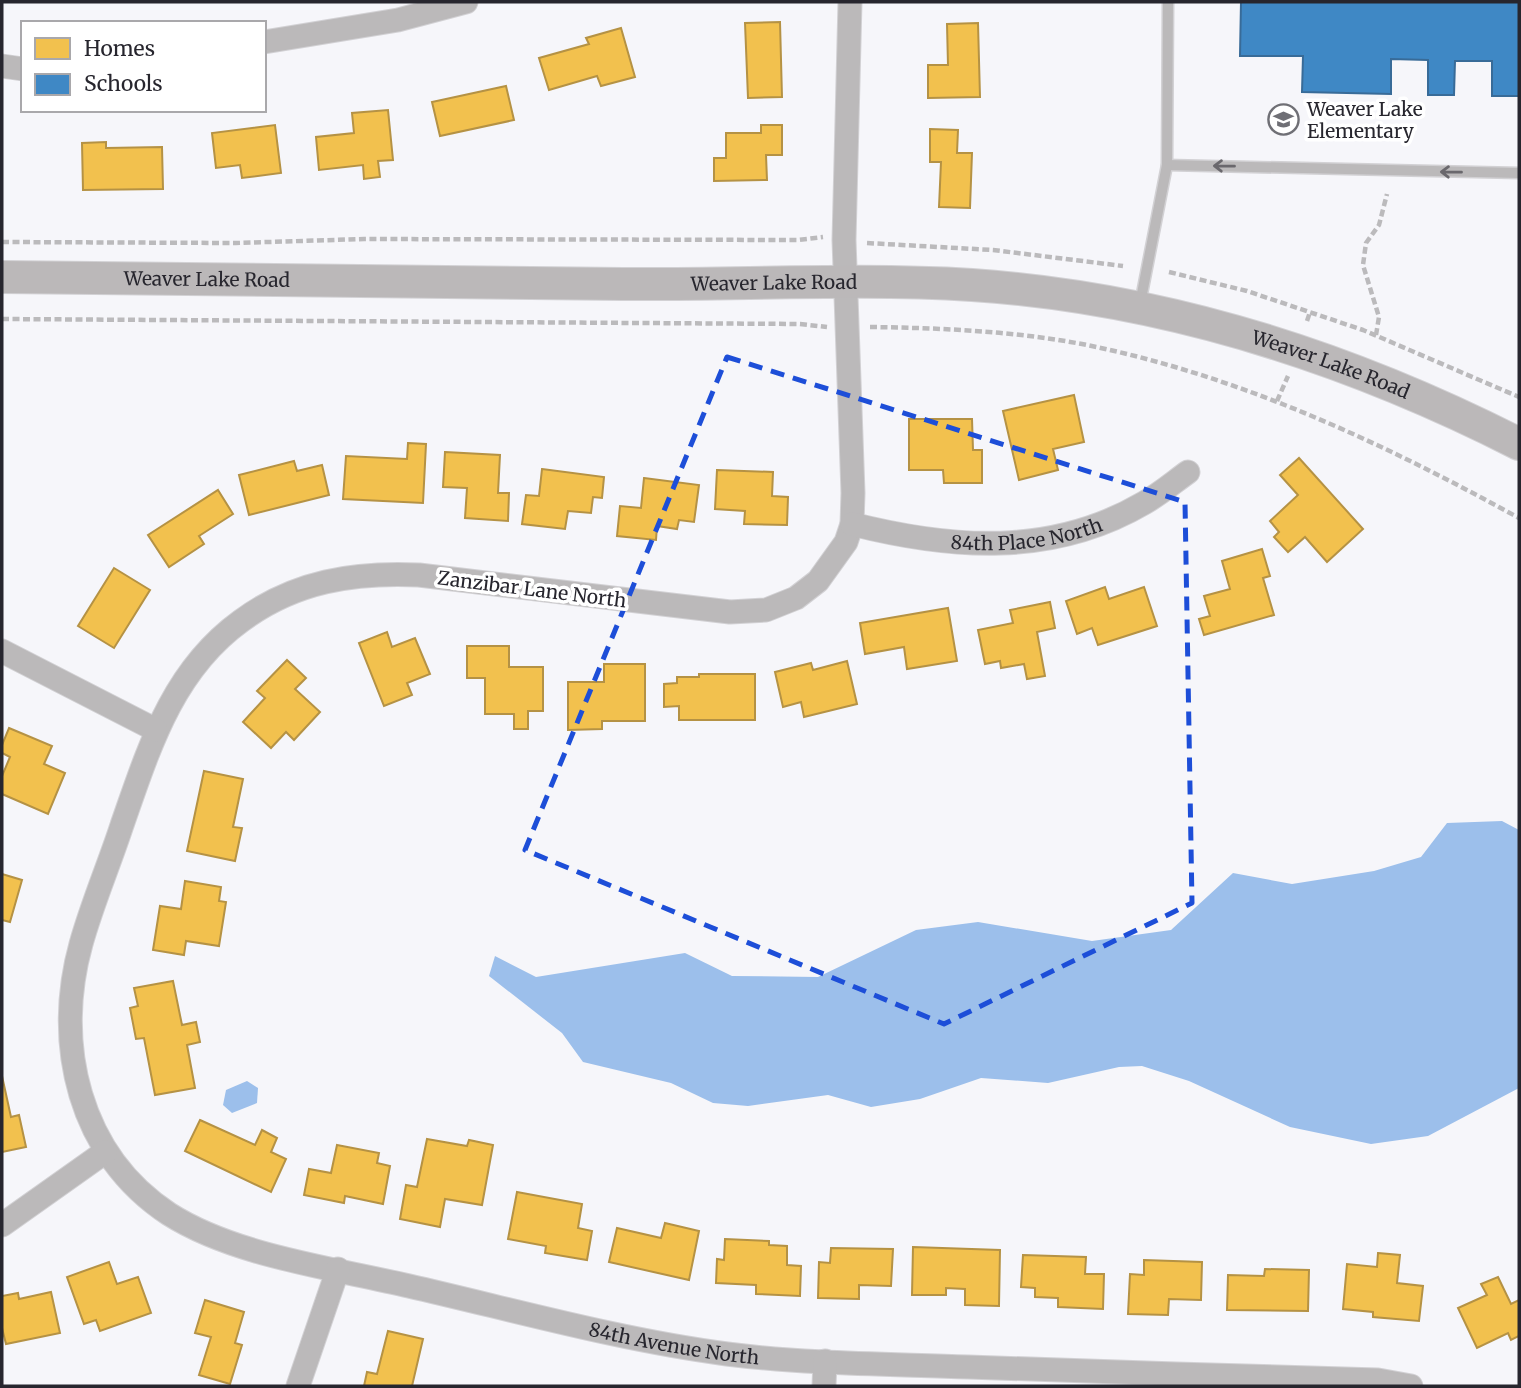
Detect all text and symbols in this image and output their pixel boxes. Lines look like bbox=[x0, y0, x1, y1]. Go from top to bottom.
legend bbox=[21, 21, 266, 112]
text: Homes bbox=[84, 35, 155, 62]
text: Schools bbox=[84, 70, 163, 97]
place label: Weaver Lake Elementary bbox=[1306, 97, 1423, 143]
school or university icon: Weaver Lake Elementary bbox=[1267, 103, 1301, 137]
one-way arrow bbox=[1212, 159, 1235, 173]
one-way arrow bbox=[1440, 165, 1463, 178]
street label: Weaver Lake Road bbox=[123, 266, 290, 292]
street label: Weaver Lake Road bbox=[690, 270, 857, 296]
street label: Weaver Lake Road bbox=[1248, 325, 1414, 404]
street label: 84th Place North bbox=[950, 512, 1106, 555]
street label: Zanzibar Lane North bbox=[436, 566, 628, 613]
street label: 84th Avenue North bbox=[587, 1317, 761, 1370]

